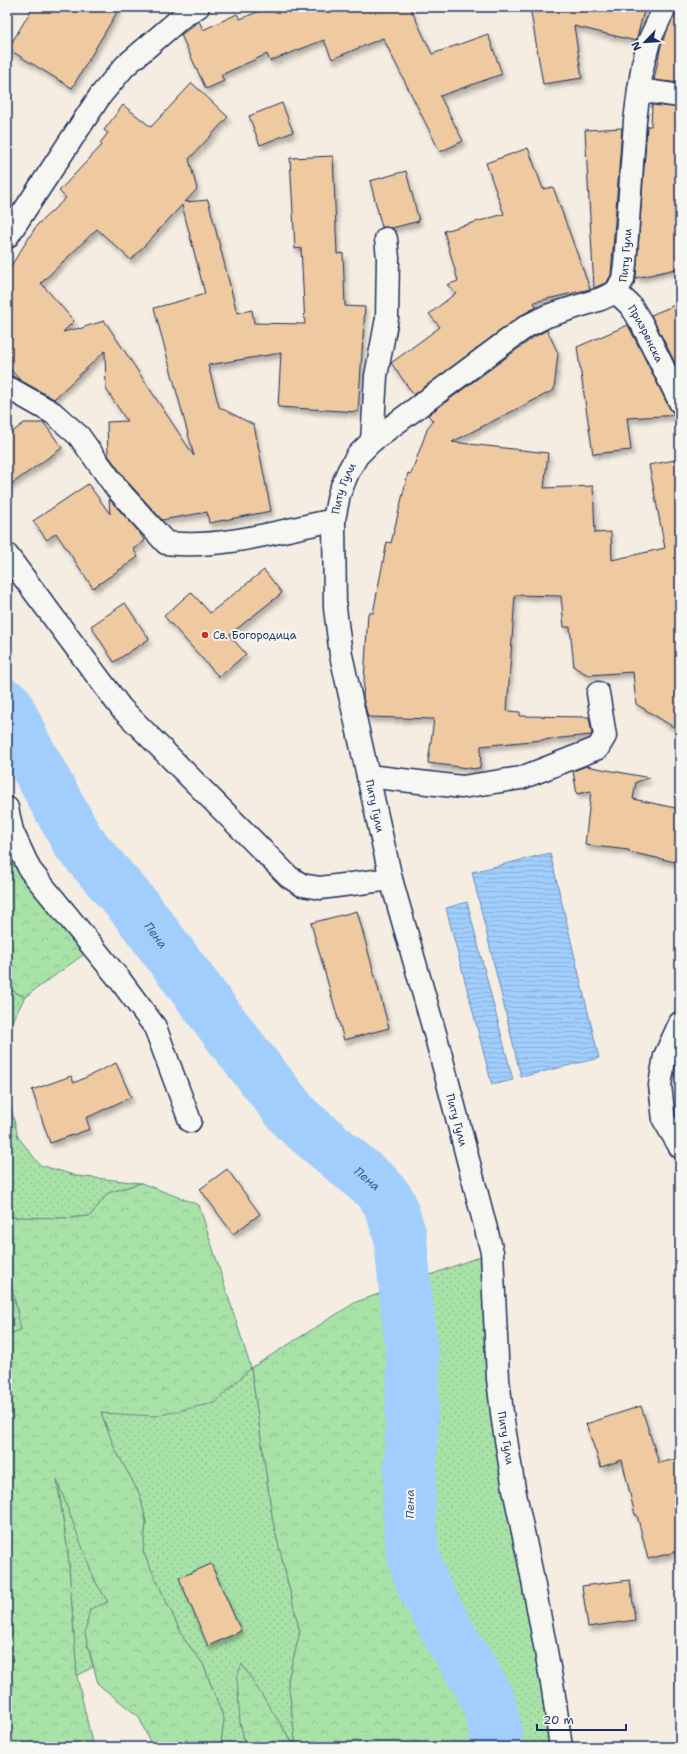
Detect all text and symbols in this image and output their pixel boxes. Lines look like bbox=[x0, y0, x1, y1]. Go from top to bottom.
north arrow bbox=[625, 22, 665, 62]
text: N bbox=[628, 39, 645, 53]
street label: Питу Гули bbox=[616, 228, 635, 283]
street label: Призренска bbox=[624, 302, 667, 365]
street label: Питу Гули bbox=[328, 460, 360, 516]
place label: Св. Богородица bbox=[213, 628, 297, 643]
marker: Св. Богородица bbox=[200, 630, 210, 640]
street label: Питу Гули bbox=[362, 778, 387, 834]
water label: Пена bbox=[141, 919, 171, 952]
street label: Питу Гули bbox=[442, 1092, 471, 1148]
water label: Пена bbox=[351, 1163, 384, 1194]
street label: Питу Гули bbox=[494, 1410, 517, 1466]
water label: Пена bbox=[402, 1489, 418, 1519]
scale bar bbox=[537, 1706, 626, 1732]
text: 20 m bbox=[543, 1712, 574, 1728]

